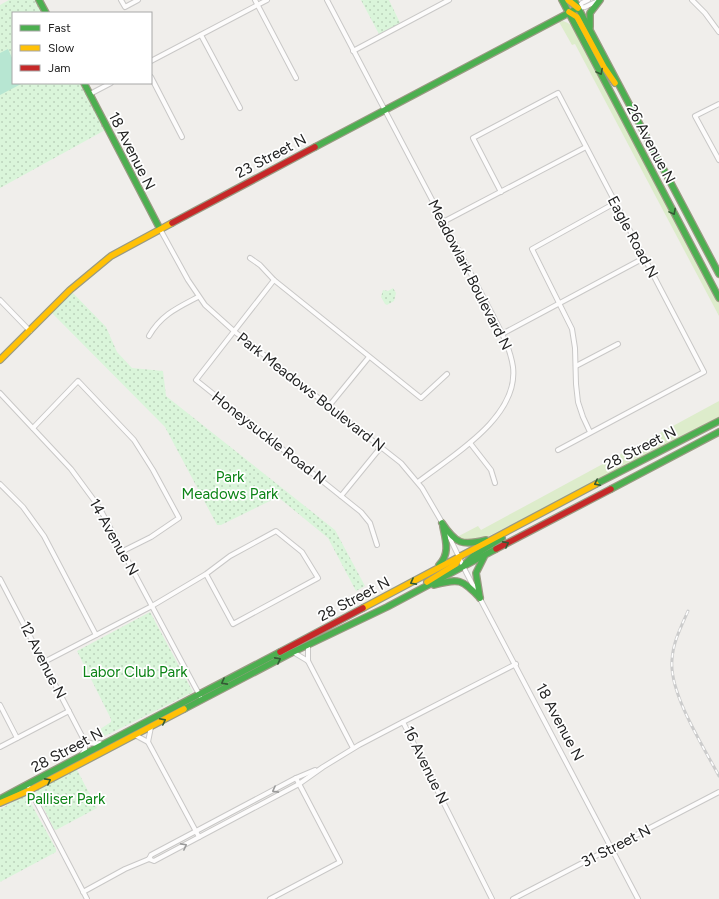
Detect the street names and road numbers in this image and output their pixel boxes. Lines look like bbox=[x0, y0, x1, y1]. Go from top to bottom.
street label: 26 Avenue N bbox=[623, 102, 679, 186]
street label: 18 Avenue N bbox=[105, 109, 159, 193]
street label: 23 Street N bbox=[233, 130, 309, 182]
street label: Eagle Road N bbox=[604, 193, 662, 281]
street label: Meadowlark Boulevard N bbox=[424, 197, 516, 353]
street label: Park Meadows Boulevard N bbox=[234, 329, 388, 455]
street label: Honeysuckle Road N bbox=[208, 388, 330, 488]
street label: 28 Street N bbox=[601, 422, 679, 474]
street label: 14 Avenue N bbox=[85, 495, 143, 579]
street label: 28 Street N bbox=[315, 573, 393, 625]
street label: 12 Avenue N bbox=[16, 618, 70, 702]
street label: 18 Avenue N bbox=[532, 680, 588, 764]
street label: 16 Avenue N bbox=[399, 723, 453, 807]
street label: 28 Street N bbox=[28, 724, 106, 776]
street label: 31 Street N bbox=[578, 821, 654, 871]

